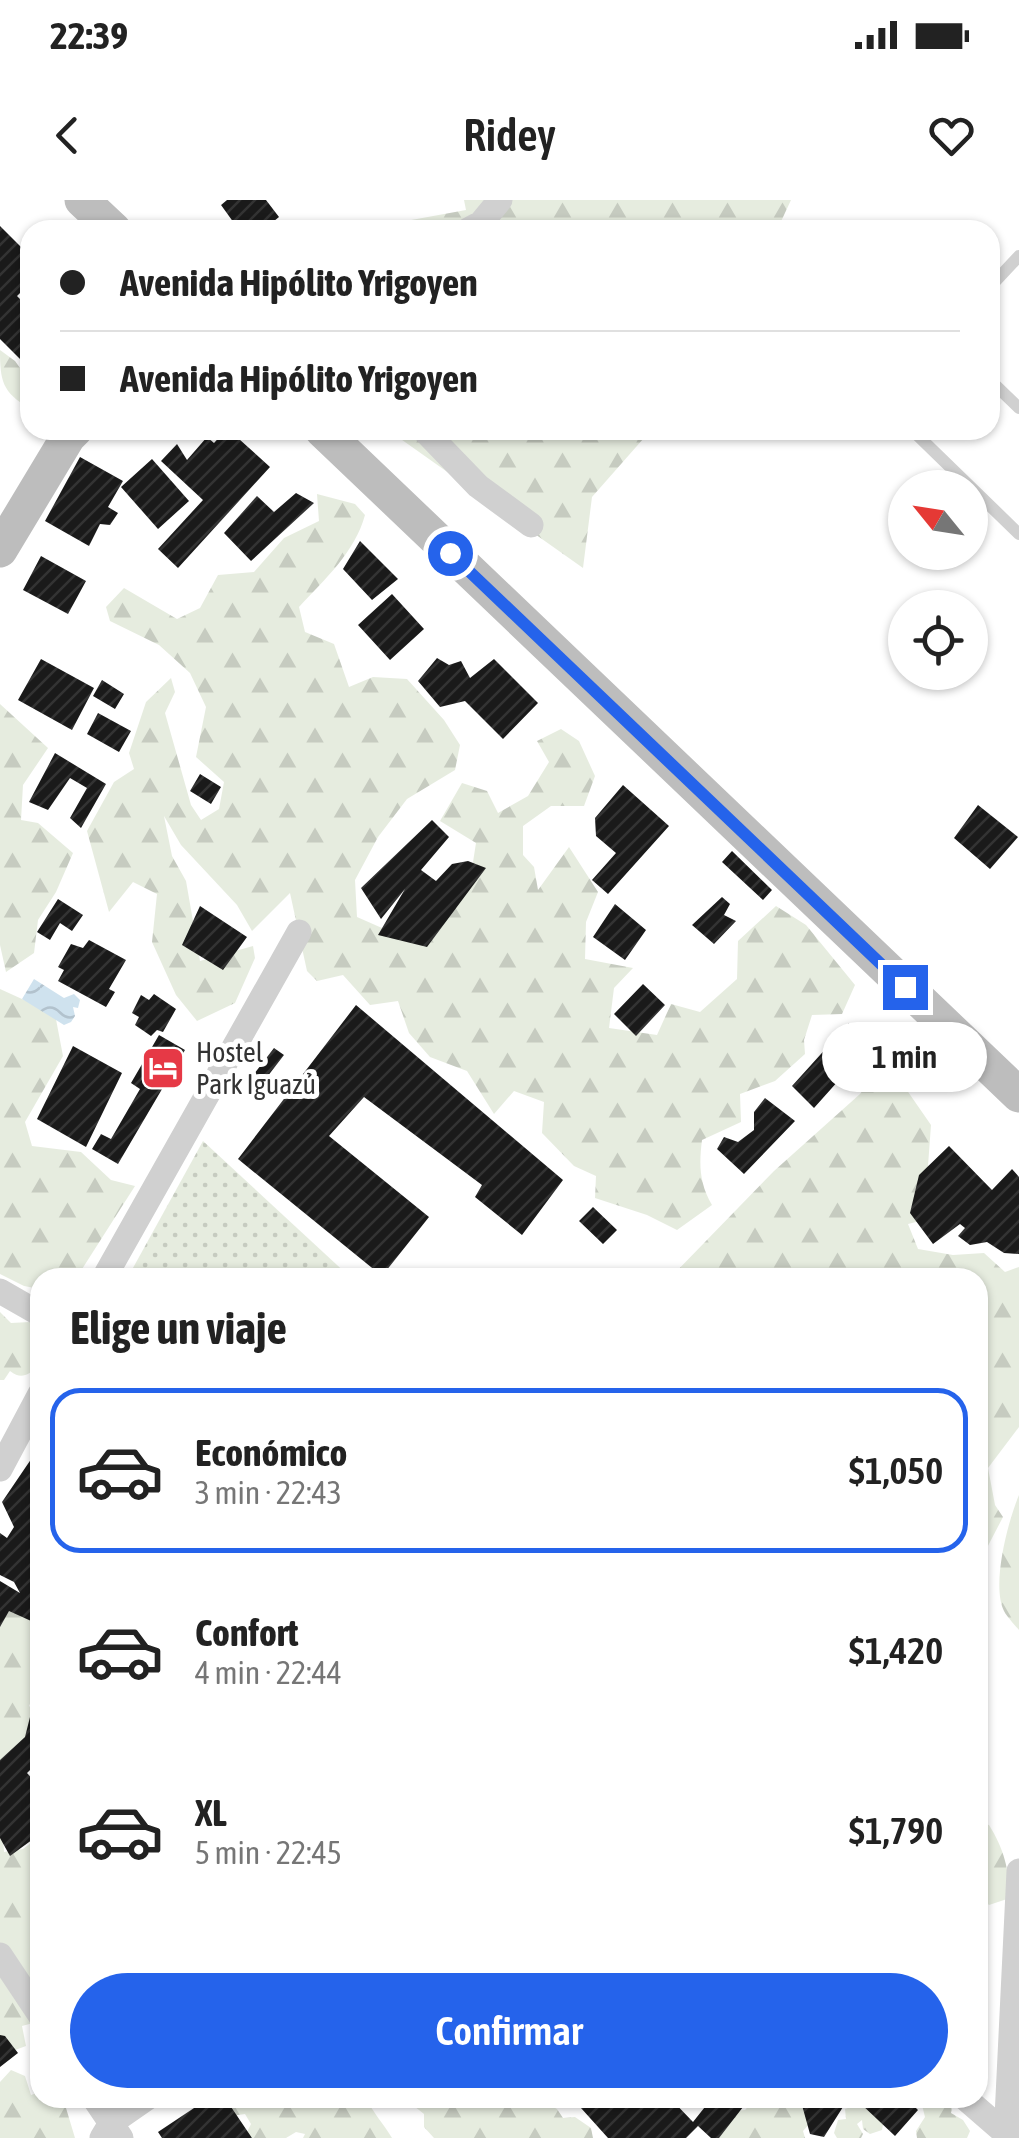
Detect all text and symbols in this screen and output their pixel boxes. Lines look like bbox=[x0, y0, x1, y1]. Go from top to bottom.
text: 22:39 bbox=[50, 14, 128, 57]
icon: back bbox=[40, 108, 95, 163]
icon: heart bbox=[924, 108, 979, 163]
text: Ridey bbox=[463, 109, 556, 161]
text: Avenida Hipólito Yrigoyen bbox=[120, 261, 478, 304]
text: Avenida Hipólito Yrigoyen bbox=[120, 357, 478, 400]
north arrow bbox=[888, 470, 988, 570]
map controls bbox=[888, 470, 988, 690]
route start bbox=[428, 531, 473, 576]
button: locate bbox=[888, 590, 988, 690]
route end bbox=[883, 965, 928, 1010]
callout: 1 min bbox=[822, 1022, 988, 1092]
place label: Hostel Park Iguazú bbox=[196, 1036, 316, 1100]
text: 1 min bbox=[872, 1038, 937, 1075]
hotel icon: Hostel Park Iguazú bbox=[140, 1045, 186, 1091]
text: Elige un viaje bbox=[70, 1302, 287, 1354]
icon: car bbox=[75, 1426, 165, 1516]
text: Económico bbox=[195, 1431, 347, 1474]
text: $1,050 bbox=[849, 1449, 943, 1492]
text: 3 min · 22:43 bbox=[195, 1474, 342, 1511]
icon: car bbox=[75, 1606, 165, 1696]
text: Confort bbox=[195, 1611, 299, 1654]
text: $1,420 bbox=[849, 1629, 943, 1672]
text: 4 min · 22:44 bbox=[195, 1654, 342, 1691]
icon: car bbox=[75, 1786, 165, 1876]
text: XL bbox=[195, 1791, 227, 1834]
text: $1,790 bbox=[849, 1809, 943, 1852]
text: 5 min · 22:45 bbox=[195, 1834, 342, 1871]
button: Confirmar bbox=[70, 1973, 948, 2088]

